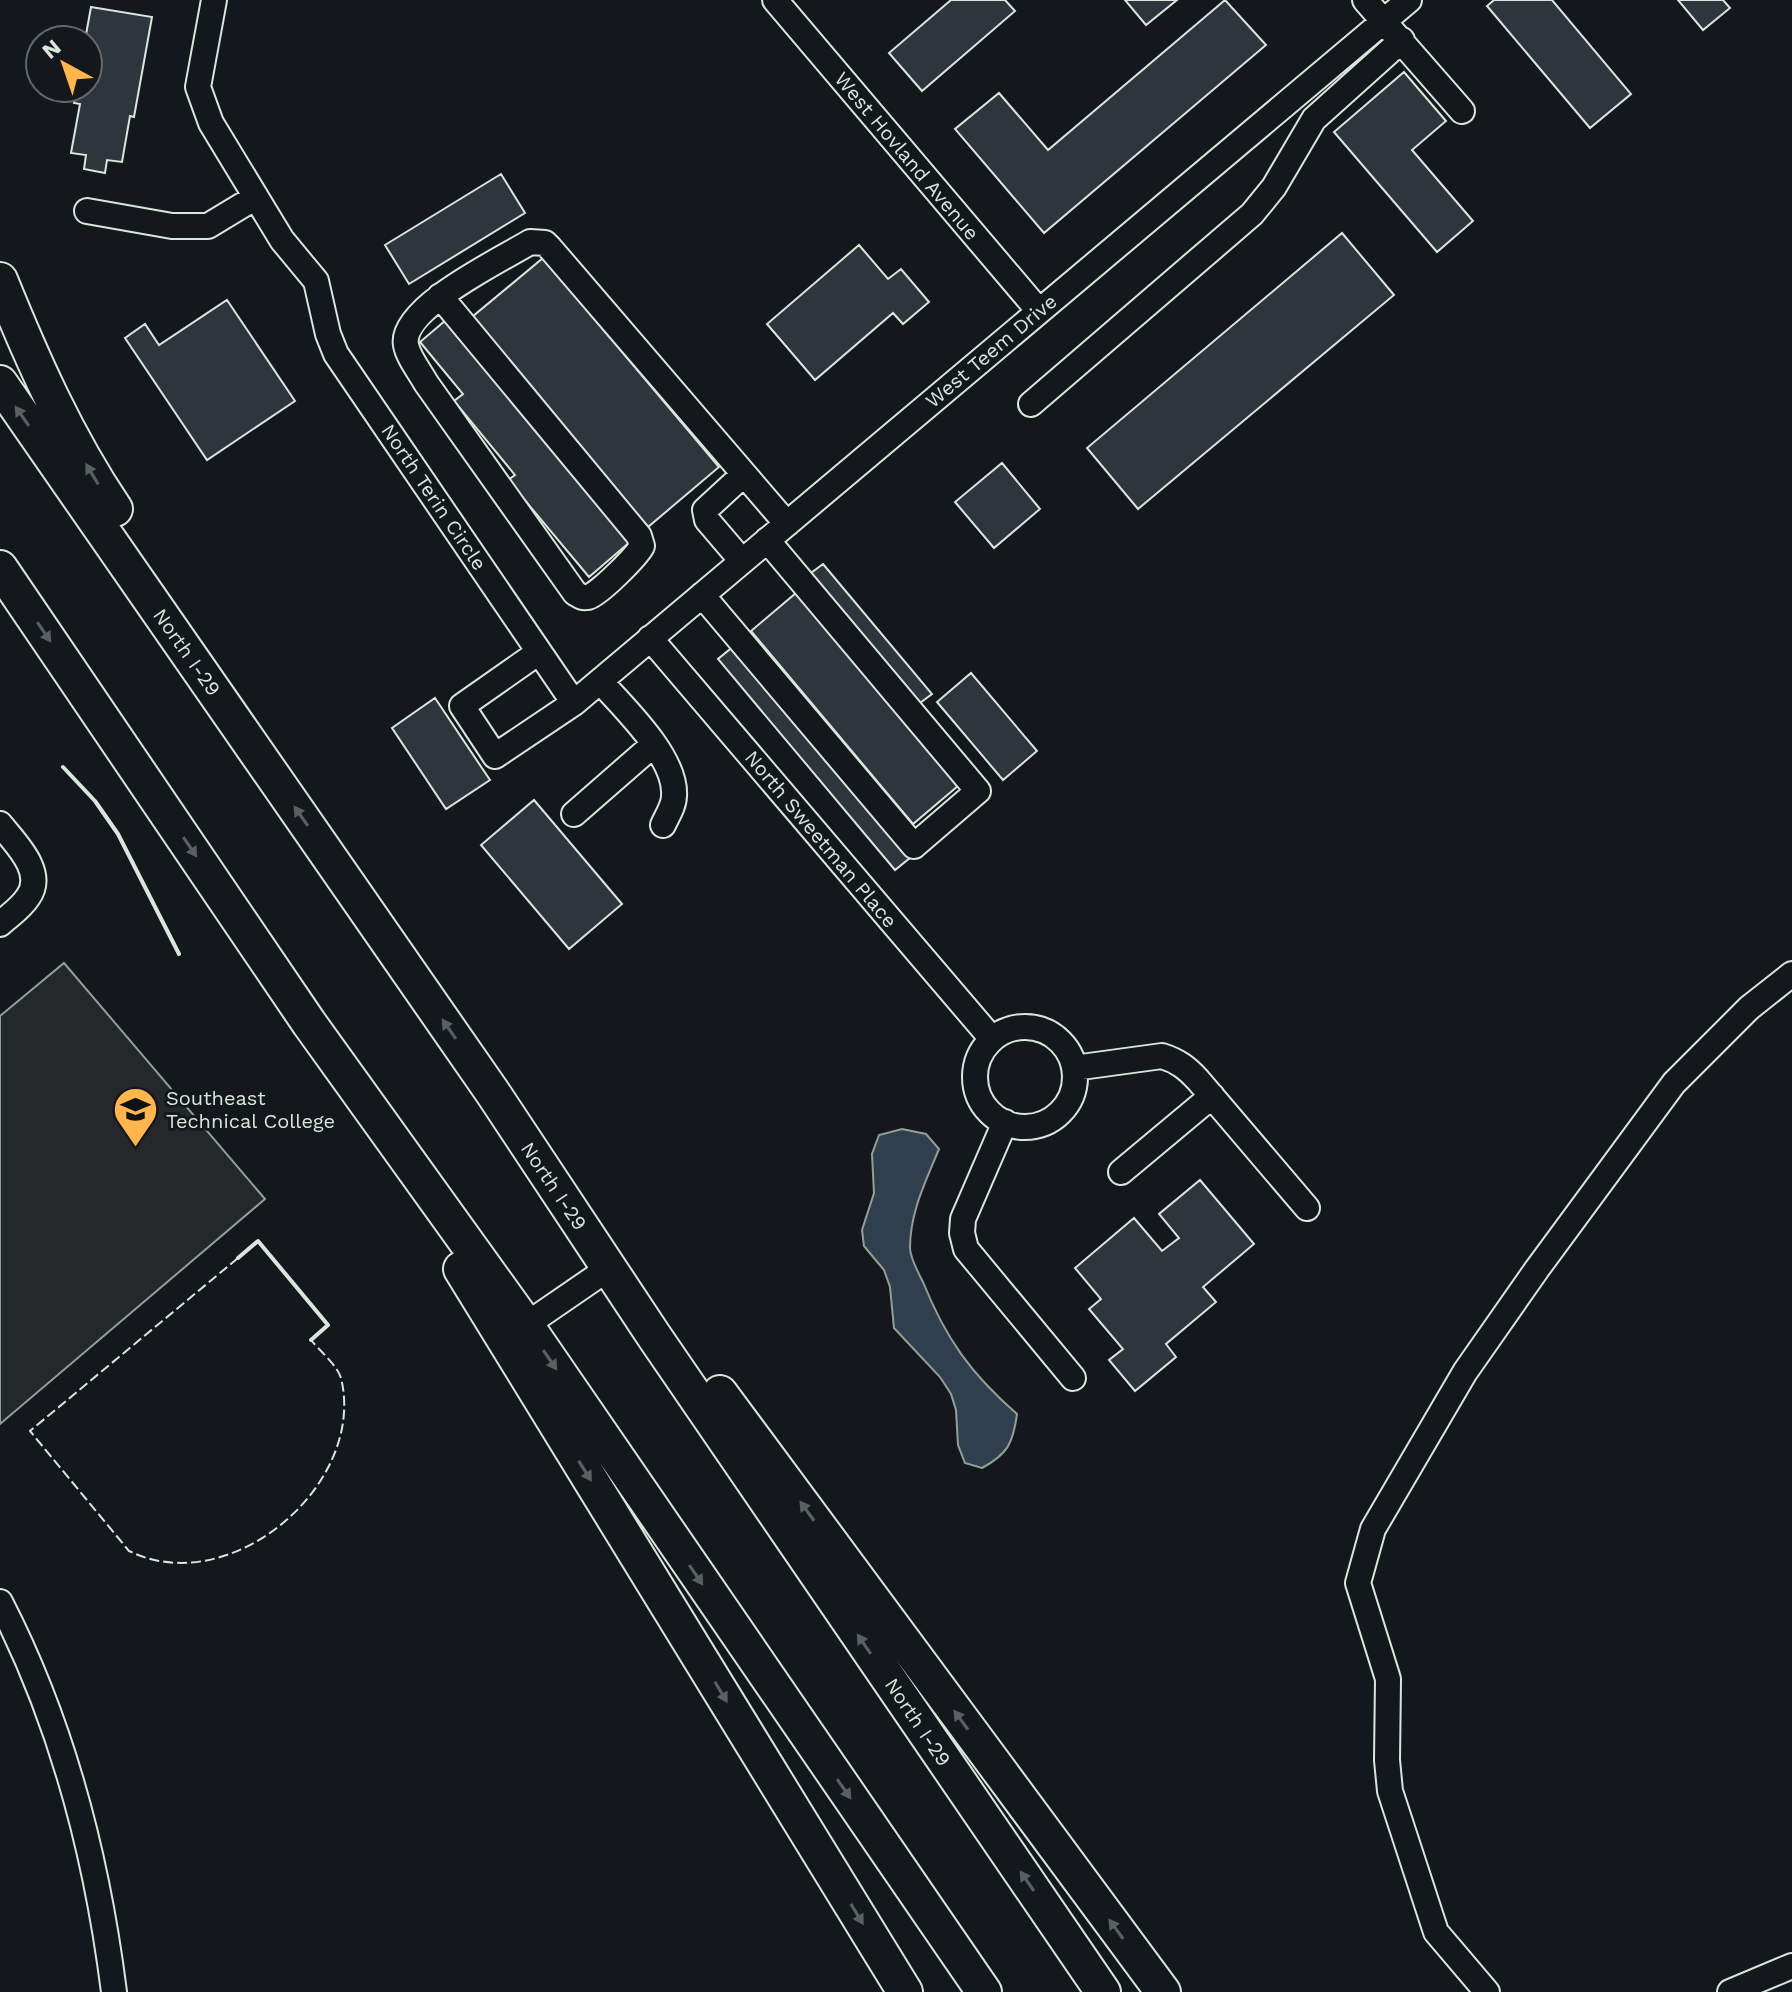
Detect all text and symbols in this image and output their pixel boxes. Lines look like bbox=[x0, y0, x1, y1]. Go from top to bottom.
north arrow bbox=[24, 24, 104, 104]
text: N bbox=[37, 34, 66, 64]
street label: West Hovland Avenue bbox=[830, 67, 984, 245]
street label: West Teem Drive bbox=[921, 289, 1061, 413]
one-way arrow bbox=[15, 406, 30, 427]
street label: North Terin Circle bbox=[376, 419, 492, 575]
one-way arrow bbox=[85, 463, 99, 485]
street label: North I-29 bbox=[148, 604, 226, 700]
one-way arrow bbox=[36, 622, 51, 643]
street label: North Sweetman Place bbox=[740, 745, 902, 933]
one-way arrow bbox=[294, 805, 309, 826]
one-way arrow bbox=[182, 837, 197, 858]
one-way arrow bbox=[442, 1019, 457, 1040]
school or university icon: Southeast Technical College bbox=[111, 1086, 159, 1149]
place label: Southeast Technical College bbox=[166, 1086, 335, 1133]
street label: North I-29 bbox=[516, 1137, 592, 1235]
one-way arrow bbox=[542, 1349, 557, 1371]
one-way arrow bbox=[578, 1460, 592, 1482]
one-way arrow bbox=[799, 1500, 815, 1522]
one-way arrow bbox=[688, 1564, 703, 1585]
one-way arrow bbox=[857, 1633, 872, 1655]
street label: North I-29 bbox=[880, 1673, 956, 1771]
one-way arrow bbox=[714, 1681, 728, 1703]
one-way arrow bbox=[954, 1710, 970, 1731]
one-way arrow bbox=[836, 1778, 851, 1799]
one-way arrow bbox=[1020, 1871, 1035, 1892]
one-way arrow bbox=[850, 1903, 864, 1925]
one-way arrow bbox=[1109, 1919, 1125, 1940]

